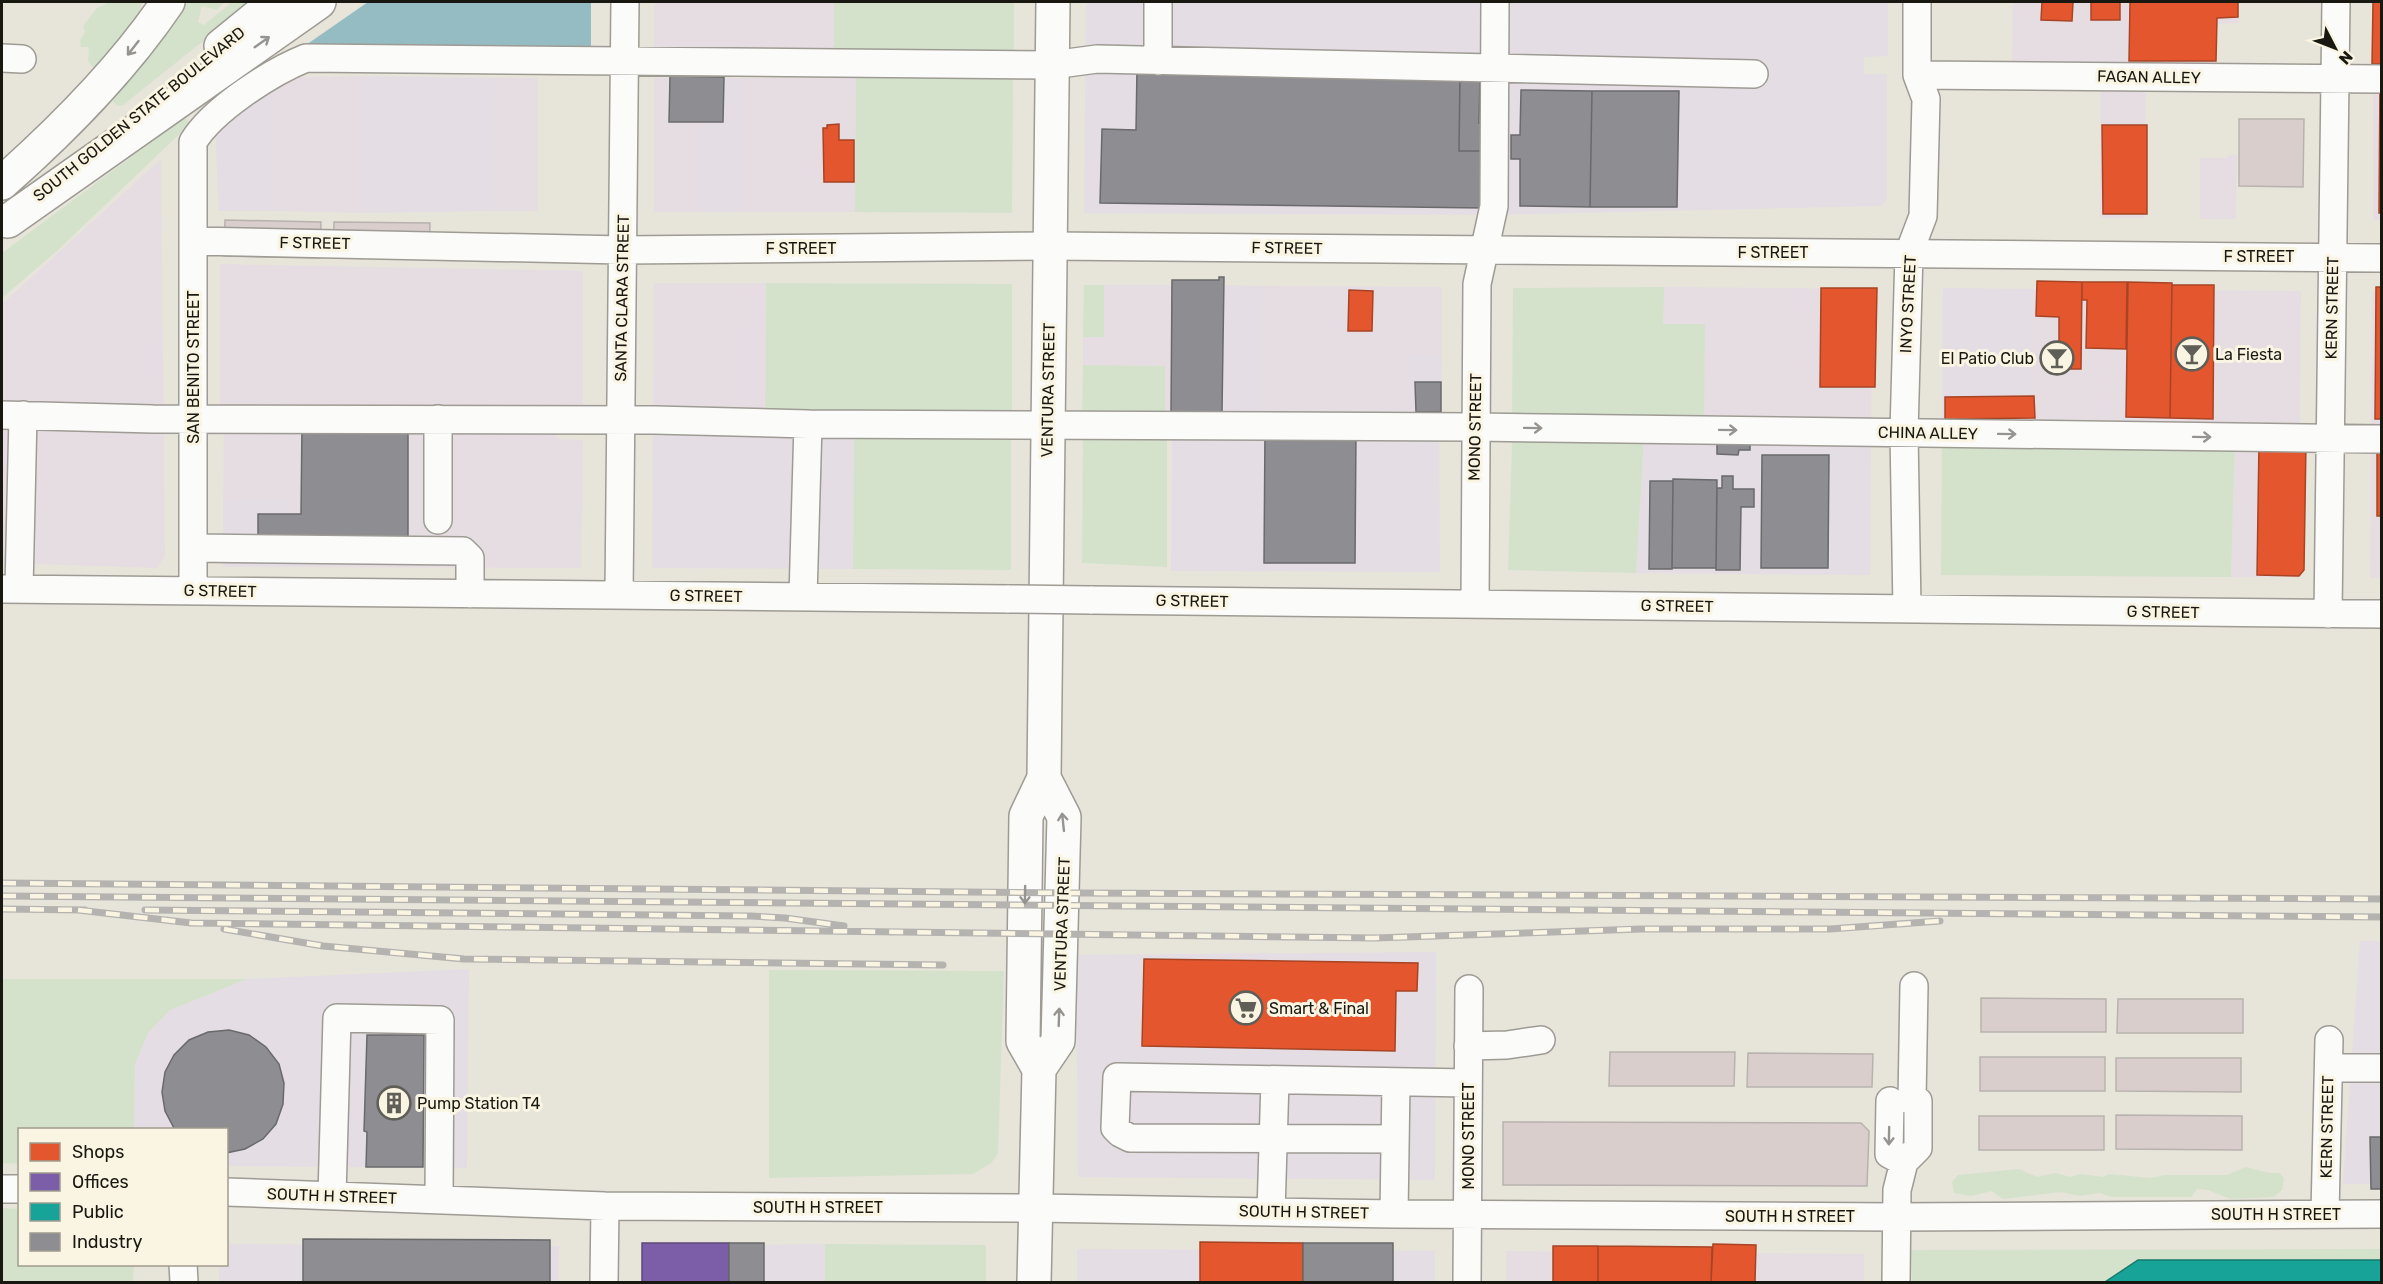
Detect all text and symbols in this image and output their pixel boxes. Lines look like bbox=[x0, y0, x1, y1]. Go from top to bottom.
north arrow bbox=[2305, 18, 2365, 78]
street label: SOUTH GOLDEN STATE BOULEVARD bbox=[29, 23, 249, 205]
one-way arrow bbox=[253, 36, 269, 48]
one-way arrow bbox=[126, 40, 139, 56]
text: N bbox=[2335, 47, 2357, 68]
street label: FAGAN ALLEY bbox=[2097, 67, 2201, 87]
street label: SANTA CLARA STREET bbox=[611, 214, 633, 382]
street label: F STREET bbox=[279, 233, 351, 253]
street label: F STREET bbox=[1251, 238, 1323, 258]
street label: F STREET bbox=[765, 239, 837, 258]
street label: F STREET bbox=[1737, 243, 1809, 262]
street label: F STREET bbox=[2223, 247, 2295, 266]
street label: INYO STREET bbox=[1896, 254, 1920, 354]
street label: KERN STREET bbox=[2322, 256, 2342, 360]
street label: SAN BENITO STREET bbox=[184, 290, 203, 444]
street label: VENTURA STREET bbox=[1037, 322, 1059, 458]
bar icon: La Fiesta bbox=[2174, 336, 2210, 372]
bar icon: El Patio Club bbox=[2039, 340, 2075, 376]
place label: La Fiesta bbox=[2215, 345, 2282, 364]
place label: El Patio Club bbox=[1941, 349, 2034, 368]
street label: MONO STREET bbox=[1465, 373, 1485, 481]
one-way arrow bbox=[1523, 422, 1543, 434]
street label: CHINA ALLEY bbox=[1878, 423, 1978, 443]
one-way arrow bbox=[1718, 424, 1738, 436]
one-way arrow bbox=[1996, 428, 2016, 440]
one-way arrow bbox=[2191, 431, 2211, 443]
street label: G STREET bbox=[183, 581, 257, 601]
street label: G STREET bbox=[669, 586, 743, 606]
street label: G STREET bbox=[1155, 591, 1229, 611]
street label: G STREET bbox=[1640, 596, 1714, 616]
street label: G STREET bbox=[2126, 602, 2200, 622]
one-way arrow bbox=[1057, 813, 1068, 832]
street label: VENTURA STREET bbox=[1050, 856, 1074, 992]
one-way arrow bbox=[1019, 885, 1031, 905]
supermarket icon: Smart & Final bbox=[1228, 990, 1264, 1026]
place label: Smart & Final bbox=[1269, 999, 1369, 1018]
one-way arrow bbox=[1053, 1007, 1065, 1027]
street label: KERN STREET bbox=[2317, 1075, 2337, 1179]
street label: MONO STREET bbox=[1459, 1082, 1478, 1190]
building icon: Pump Station T4 bbox=[376, 1085, 412, 1121]
place label: Pump Station T4 bbox=[417, 1094, 540, 1113]
one-way arrow bbox=[1883, 1125, 1895, 1145]
legend bbox=[18, 1128, 228, 1266]
text: Shops bbox=[72, 1141, 124, 1163]
text: Offices bbox=[72, 1171, 129, 1193]
street label: SOUTH H STREET bbox=[267, 1184, 397, 1208]
street label: SOUTH H STREET bbox=[753, 1198, 883, 1217]
text: Public bbox=[72, 1201, 124, 1223]
street label: SOUTH H STREET bbox=[1239, 1201, 1369, 1223]
street label: SOUTH H STREET bbox=[2211, 1205, 2341, 1224]
street label: SOUTH H STREET bbox=[1725, 1207, 1855, 1226]
text: Industry bbox=[72, 1231, 142, 1253]

